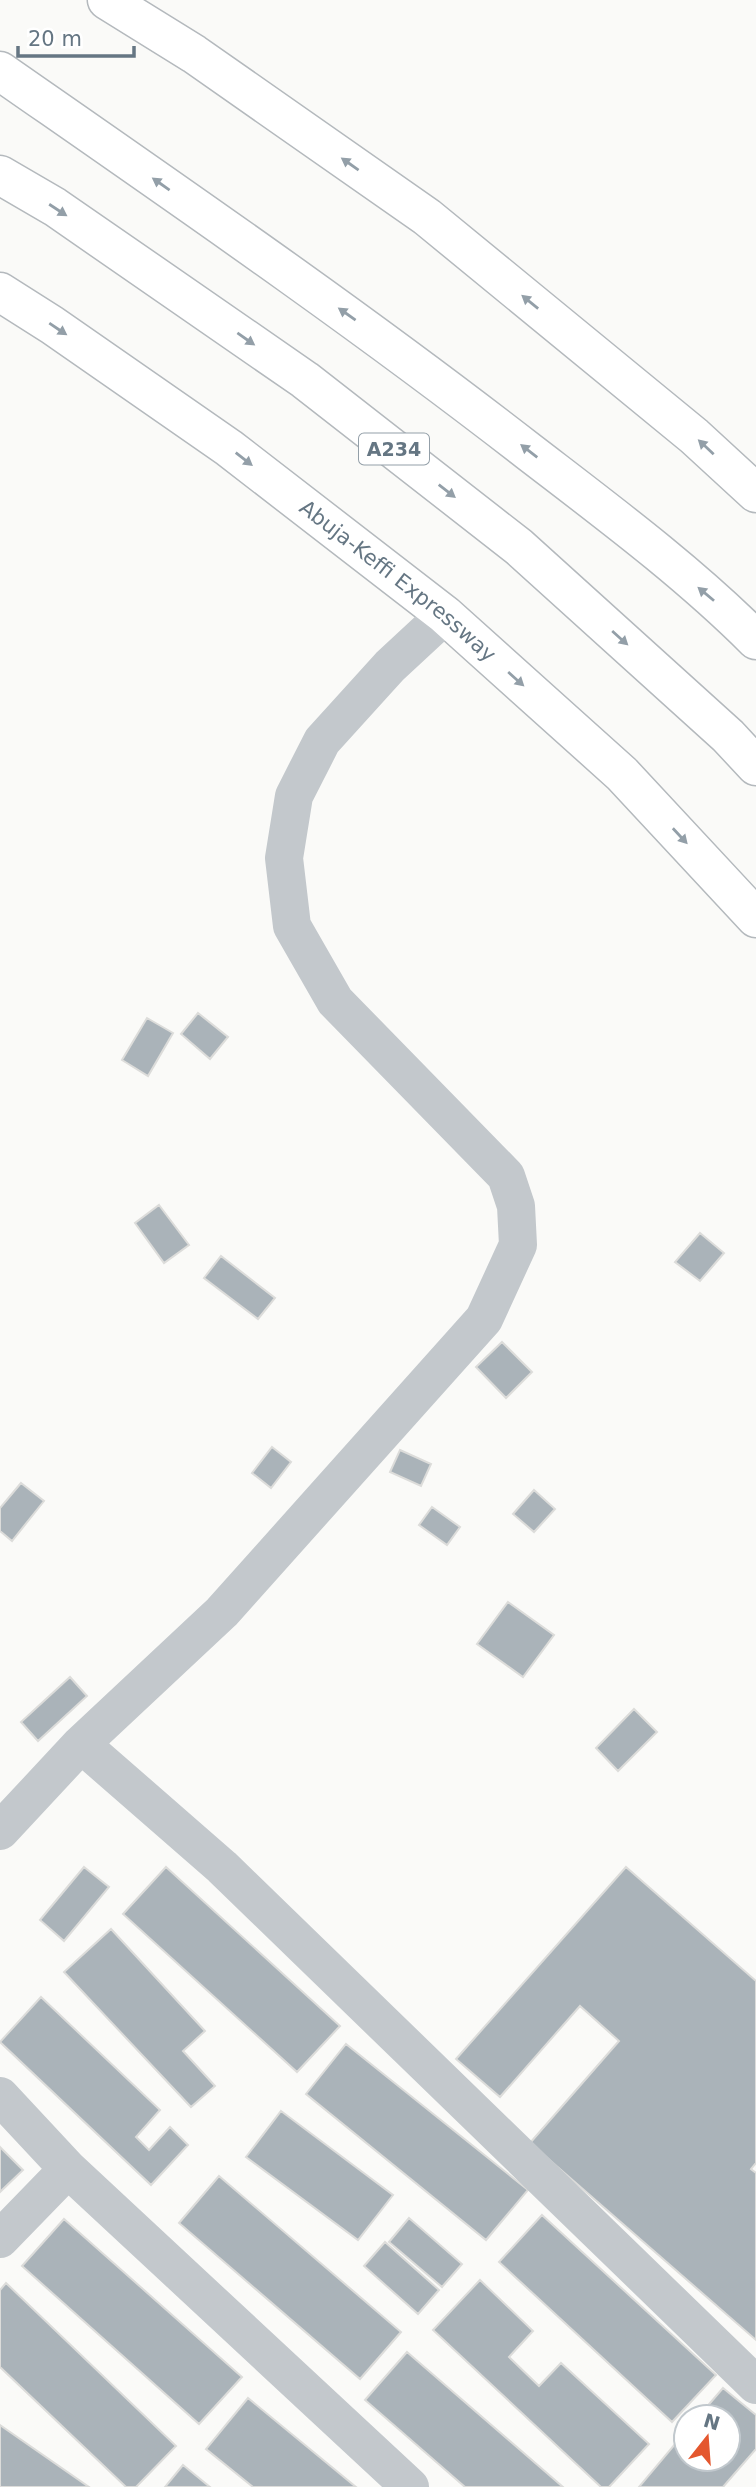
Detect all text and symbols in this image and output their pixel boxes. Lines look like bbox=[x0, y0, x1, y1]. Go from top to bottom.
scale bar bbox=[18, 14, 133, 58]
text: 20 m bbox=[28, 27, 82, 51]
one-way arrow bbox=[341, 157, 359, 171]
one-way arrow bbox=[152, 177, 170, 191]
one-way arrow bbox=[49, 203, 68, 216]
one-way arrow bbox=[522, 295, 540, 310]
one-way arrow bbox=[338, 307, 356, 321]
one-way arrow bbox=[48, 322, 68, 335]
one-way arrow bbox=[237, 332, 255, 346]
road number: A234 bbox=[359, 433, 429, 464]
one-way arrow bbox=[697, 439, 715, 455]
one-way arrow bbox=[520, 444, 538, 458]
one-way arrow bbox=[234, 452, 252, 467]
one-way arrow bbox=[438, 483, 456, 497]
street label: Abuja-Keffi Expressway bbox=[295, 495, 501, 667]
one-way arrow bbox=[697, 587, 714, 602]
one-way arrow bbox=[611, 630, 629, 646]
one-way arrow bbox=[507, 671, 525, 687]
one-way arrow bbox=[672, 827, 688, 845]
north arrow bbox=[672, 2403, 742, 2473]
text: N bbox=[701, 2409, 723, 2435]

